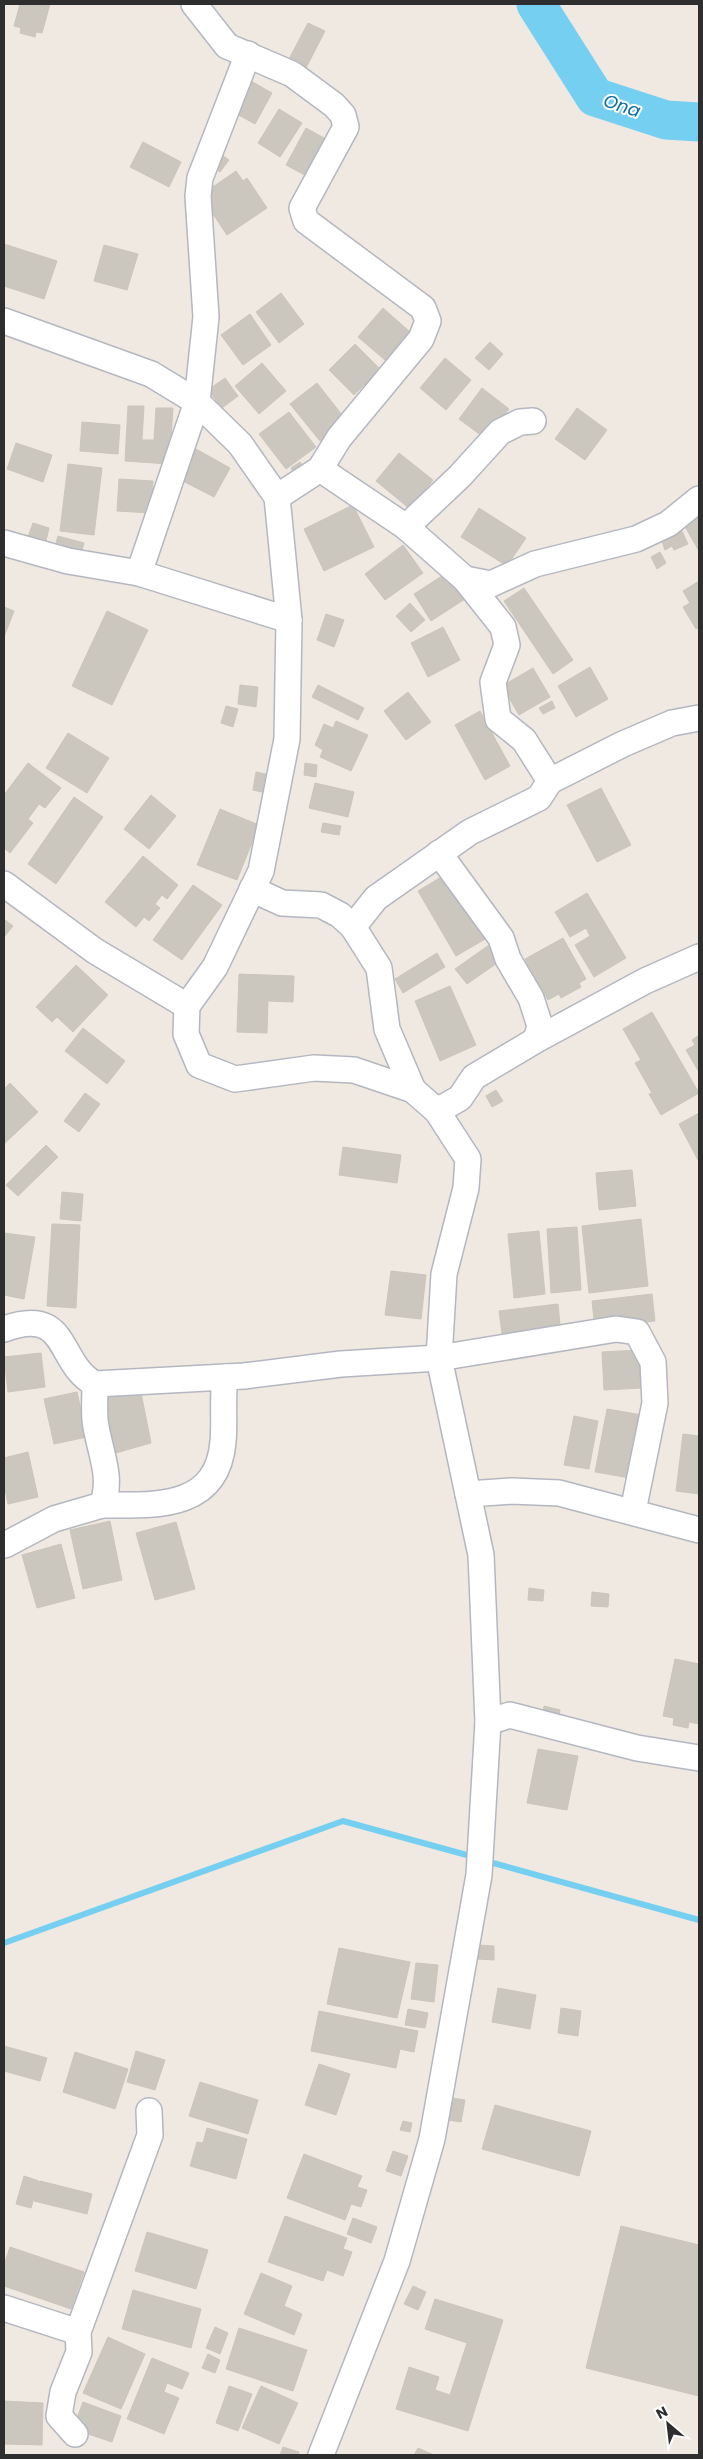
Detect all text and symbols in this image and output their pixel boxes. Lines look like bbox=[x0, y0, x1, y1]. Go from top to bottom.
water label: Ona bbox=[600, 88, 644, 123]
north arrow bbox=[643, 2399, 693, 2449]
text: N bbox=[653, 2401, 671, 2424]

